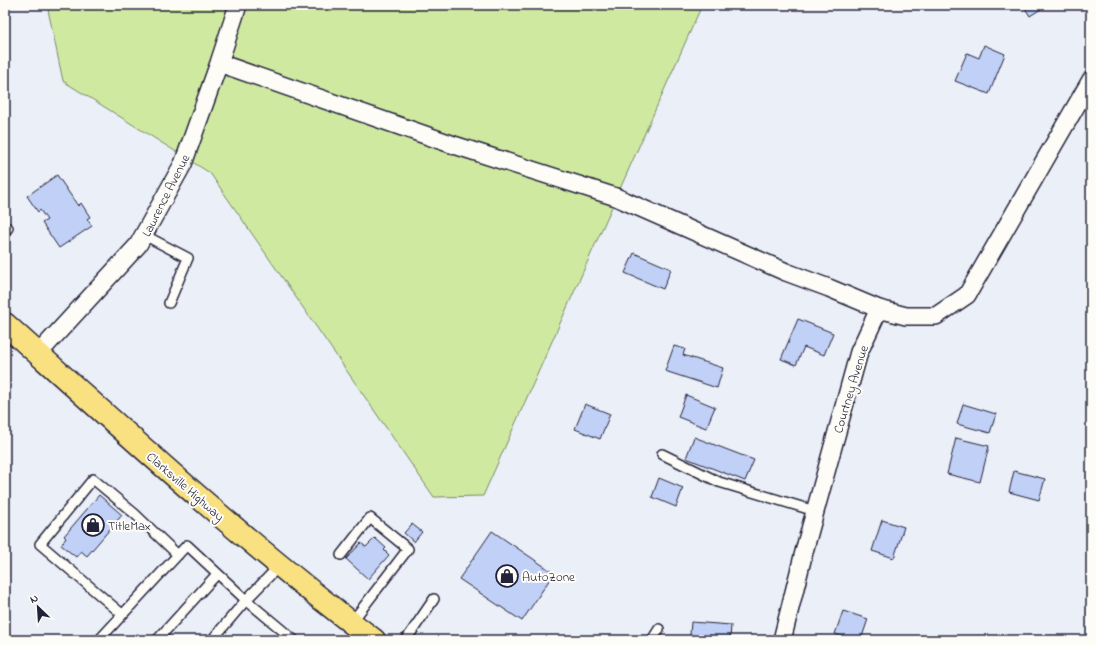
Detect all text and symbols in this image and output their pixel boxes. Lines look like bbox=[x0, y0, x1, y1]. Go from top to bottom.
street label: Lawrence Avenue bbox=[137, 151, 195, 240]
street label: Courtney Avenue bbox=[829, 343, 875, 436]
street label: Clarksville Highway bbox=[141, 448, 228, 527]
shop icon: TitleMax bbox=[80, 512, 106, 538]
place label: TitleMax bbox=[108, 517, 151, 536]
shop icon: AutoZone bbox=[494, 563, 520, 589]
place label: AutoZone bbox=[522, 568, 575, 587]
north arrow bbox=[18, 587, 58, 627]
text: N bbox=[27, 590, 41, 608]

